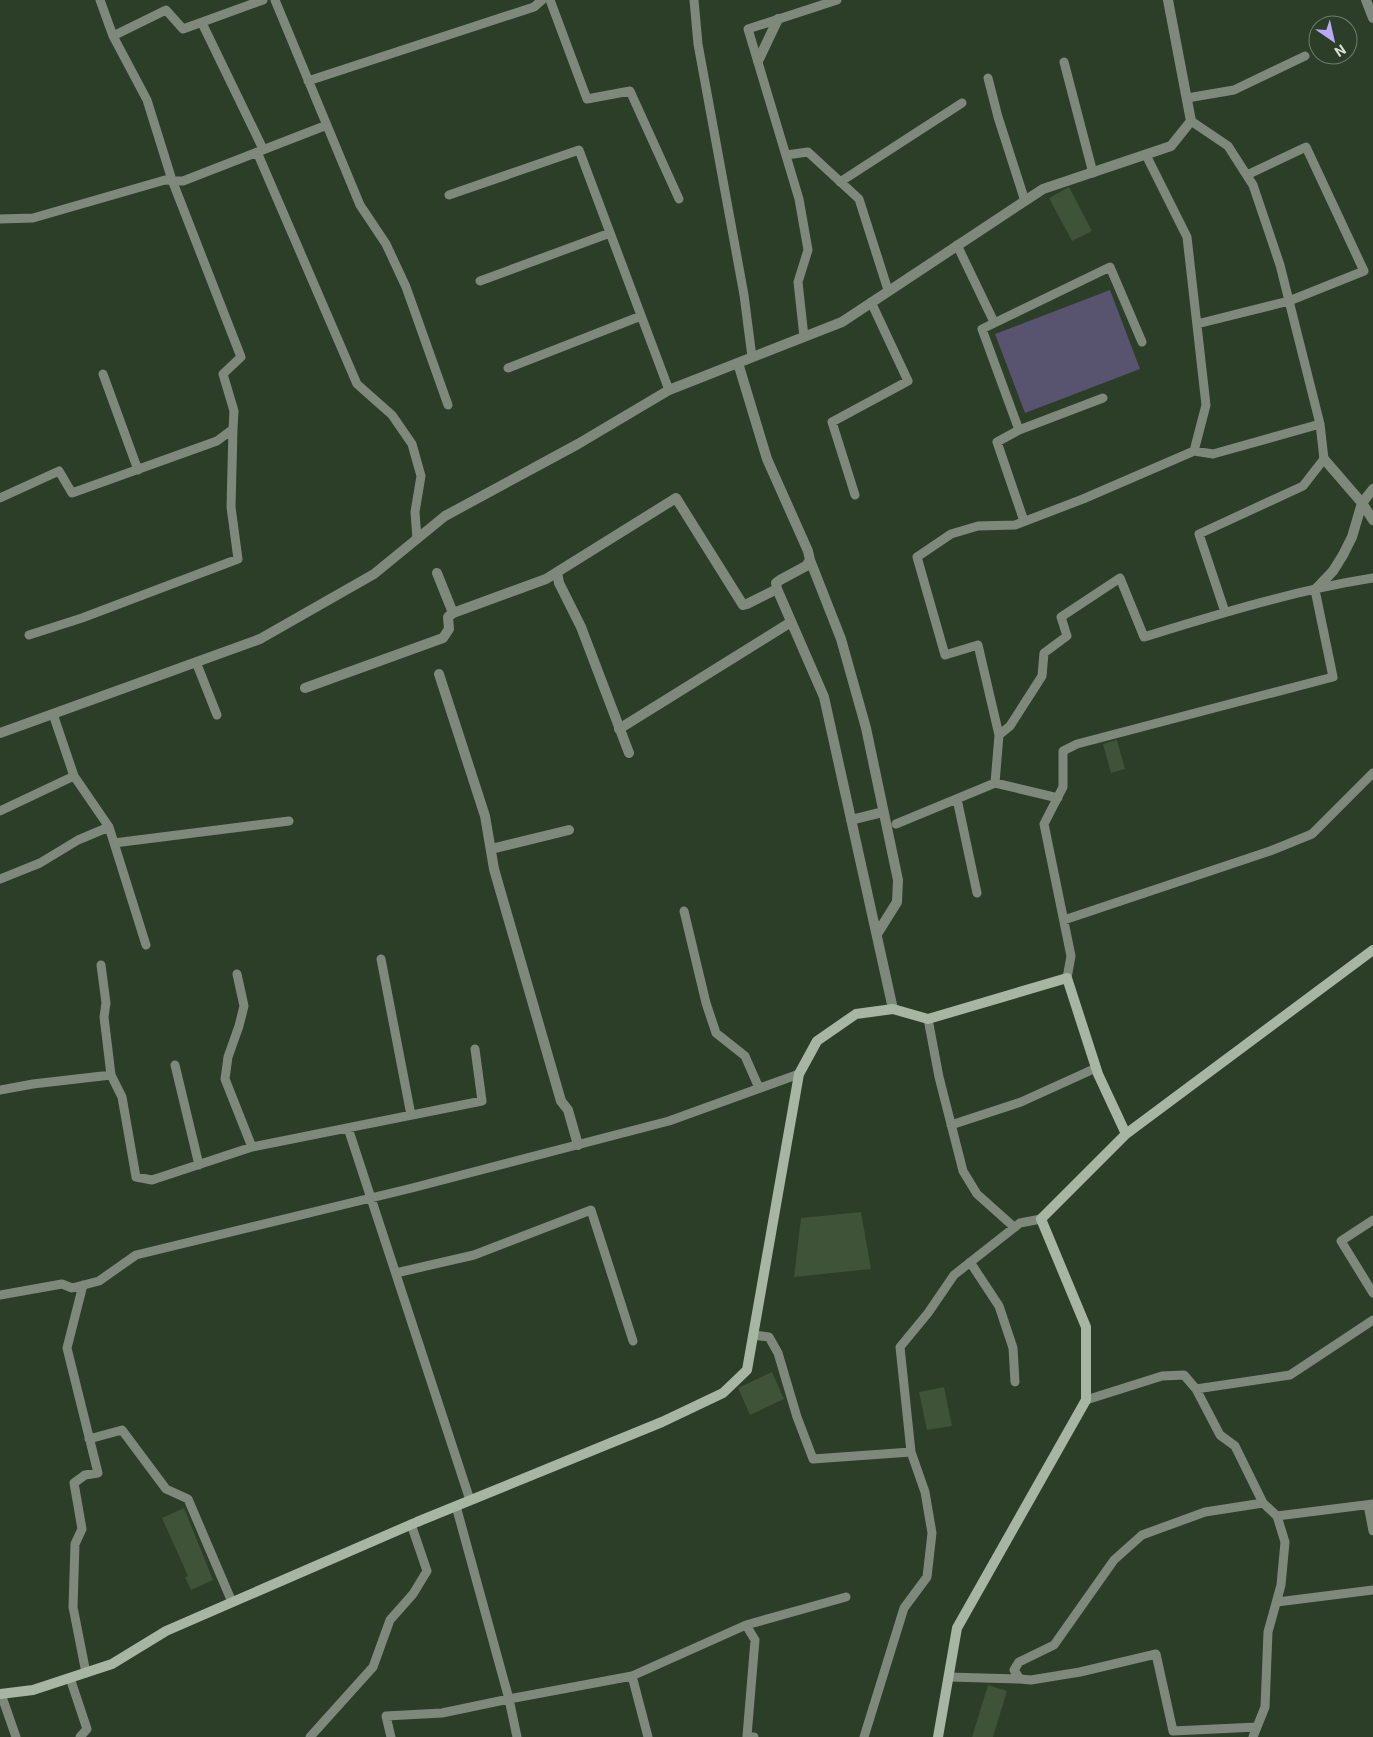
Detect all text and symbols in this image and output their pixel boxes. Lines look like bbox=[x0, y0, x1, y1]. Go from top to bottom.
north arrow bbox=[1308, 15, 1358, 65]
text: N bbox=[1332, 41, 1349, 60]

